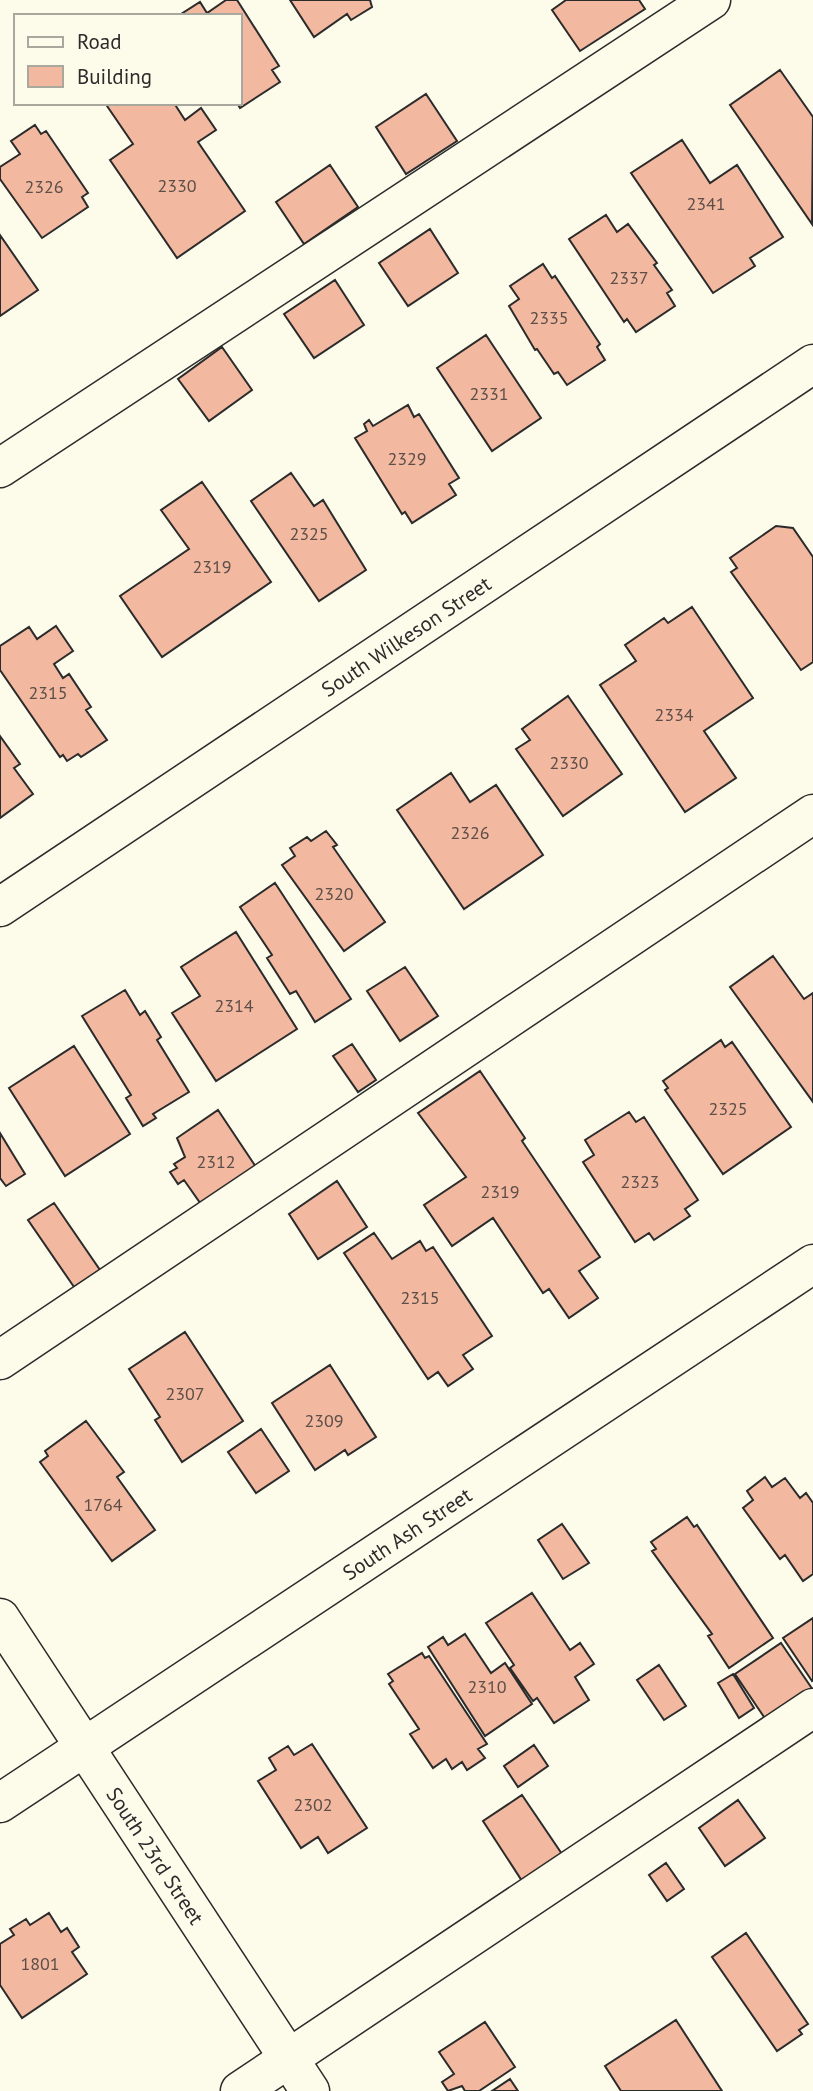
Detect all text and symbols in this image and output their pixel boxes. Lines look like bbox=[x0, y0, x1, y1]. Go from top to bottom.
legend bbox=[14, 14, 242, 105]
text: Road bbox=[77, 28, 121, 55]
text: Building bbox=[77, 63, 152, 90]
house number: 2330 bbox=[157, 174, 197, 197]
house number: 2326 bbox=[24, 175, 64, 198]
house number: 2341 bbox=[686, 192, 726, 215]
house number: 2337 bbox=[609, 266, 649, 289]
house number: 2335 bbox=[529, 306, 569, 329]
house number: 2331 bbox=[469, 382, 509, 405]
house number: 2329 bbox=[387, 447, 427, 470]
house number: 2325 bbox=[289, 522, 329, 545]
house number: 2319 bbox=[192, 555, 232, 578]
street label: South Wilkeson Street bbox=[316, 570, 496, 702]
house number: 2315 bbox=[28, 681, 68, 704]
house number: 2334 bbox=[654, 703, 694, 726]
house number: 2330 bbox=[549, 751, 589, 774]
house number: 2326 bbox=[450, 821, 490, 844]
house number: 2320 bbox=[314, 882, 354, 905]
house number: 2314 bbox=[214, 994, 254, 1017]
house number: 2325 bbox=[708, 1097, 748, 1120]
house number: 2312 bbox=[196, 1150, 236, 1173]
house number: 2323 bbox=[620, 1170, 660, 1193]
house number: 2319 bbox=[480, 1180, 520, 1203]
house number: 2315 bbox=[400, 1286, 440, 1309]
house number: 2307 bbox=[165, 1382, 205, 1405]
house number: 2309 bbox=[304, 1409, 344, 1432]
street label: South Ash Street bbox=[337, 1481, 476, 1586]
house number: 1764 bbox=[83, 1493, 123, 1516]
house number: 2310 bbox=[467, 1675, 507, 1698]
street label: South 23rd Street bbox=[101, 1782, 210, 1929]
house number: 2302 bbox=[293, 1793, 333, 1816]
house number: 1801 bbox=[20, 1952, 60, 1975]

